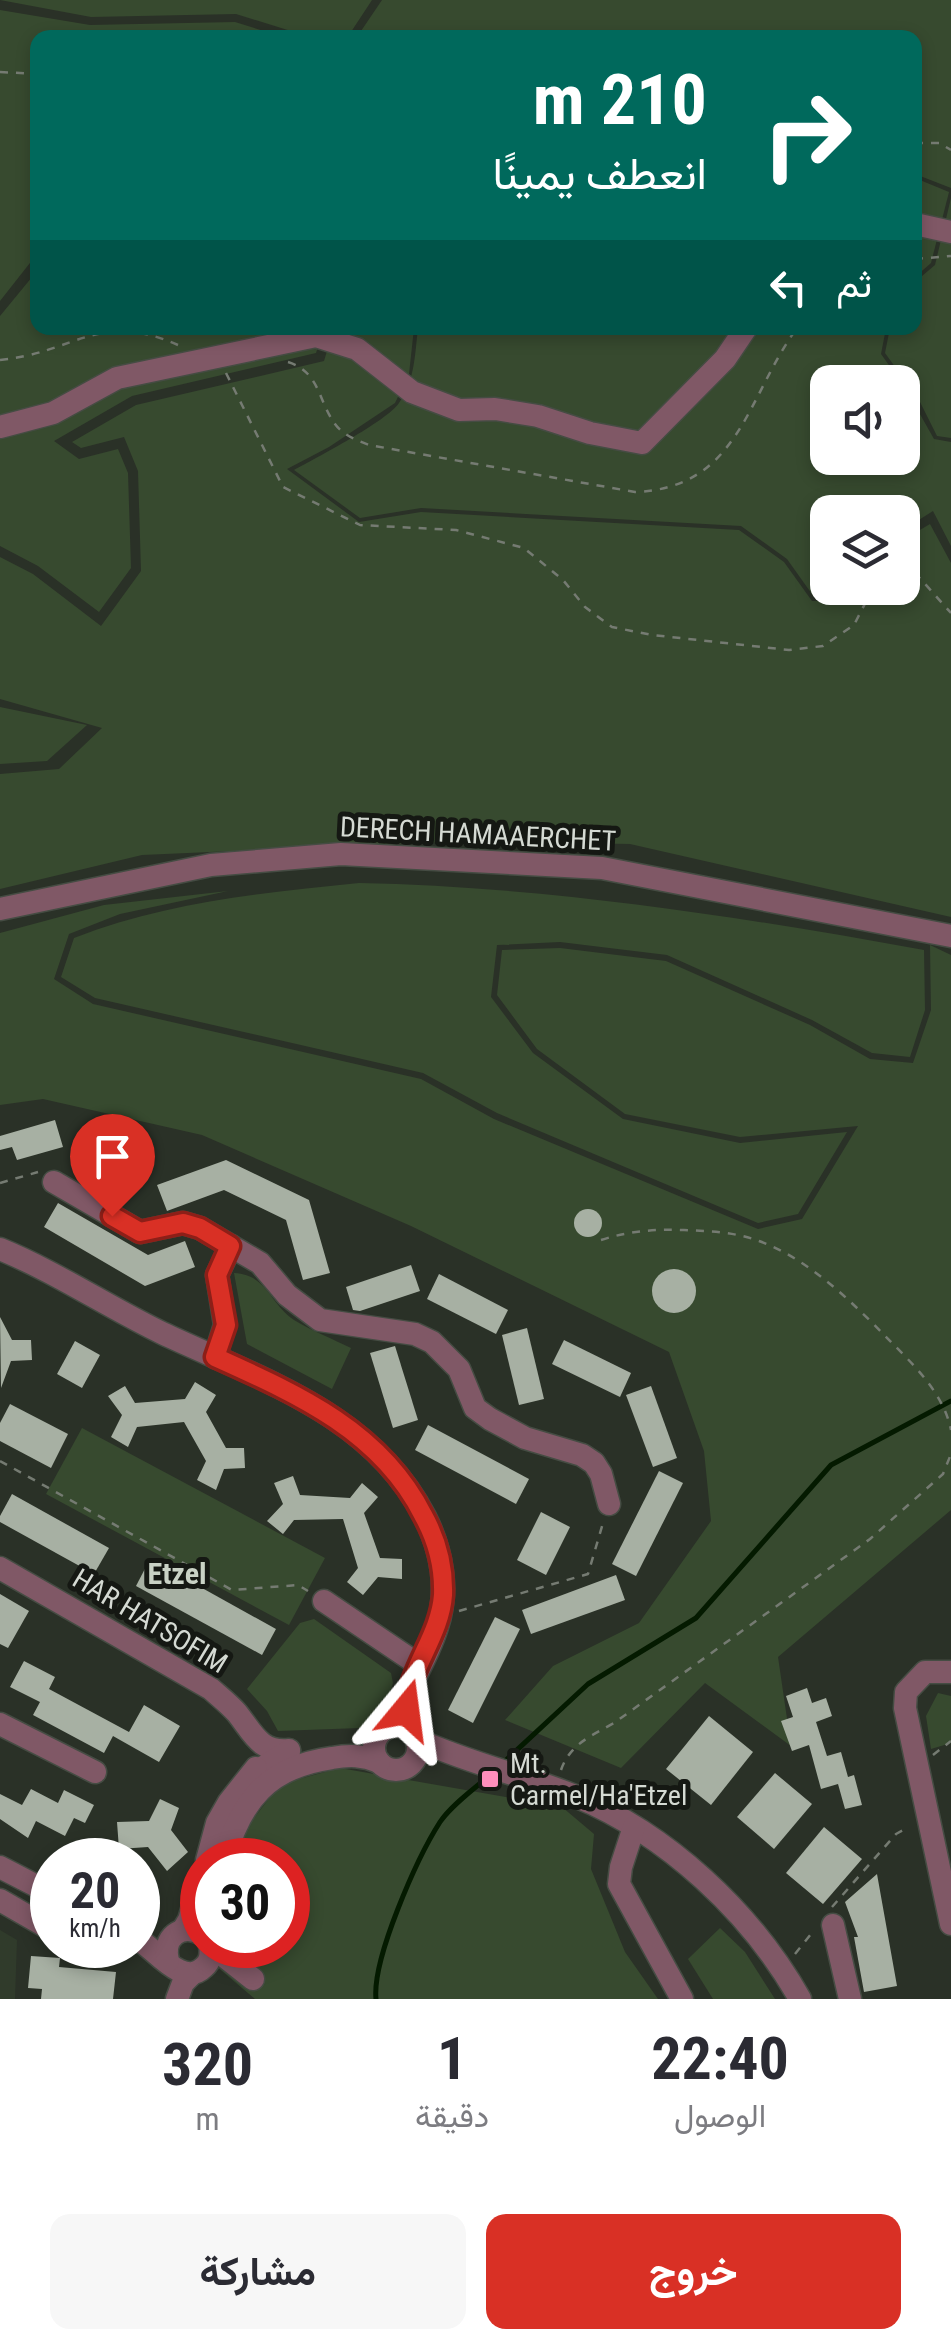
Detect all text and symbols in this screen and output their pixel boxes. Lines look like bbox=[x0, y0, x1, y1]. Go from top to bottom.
text: 210 m bbox=[533, 59, 707, 141]
icon: right bbox=[742, 70, 872, 200]
text: انعطف يمينًا bbox=[492, 147, 707, 200]
icon: left bbox=[761, 260, 816, 315]
text: ثم bbox=[836, 262, 872, 306]
map controls bbox=[810, 365, 920, 605]
button: sound bbox=[810, 365, 920, 475]
button: layers bbox=[810, 495, 920, 605]
street label: DERECH HAMAAERCHET bbox=[339, 810, 617, 858]
pin bbox=[70, 1114, 155, 1217]
icon: arrive bbox=[85, 1129, 140, 1184]
district label: Etzel bbox=[147, 1556, 207, 1591]
street label: HAR HATSOFIM bbox=[67, 1562, 233, 1680]
position arrow bbox=[354, 1658, 458, 1762]
place label: Mt. Carmel/Ha'Etzel bbox=[510, 1747, 687, 1812]
marker: Mt. Carmel/Ha'Etzel bbox=[479, 1768, 501, 1790]
speed limit sign: 30 bbox=[180, 1838, 310, 1968]
text: 20 bbox=[70, 1862, 120, 1920]
text: km/h bbox=[69, 1914, 121, 1943]
text: 1 bbox=[437, 2023, 467, 2094]
text: 22:40 bbox=[651, 2023, 789, 2094]
text: 320 bbox=[162, 2029, 253, 2100]
text: دقيقة bbox=[415, 2097, 489, 2135]
text: الوصول bbox=[674, 2097, 766, 2135]
text: m bbox=[196, 2100, 220, 2138]
button: مشاركة bbox=[50, 2214, 466, 2329]
button: خروج bbox=[486, 2214, 901, 2329]

